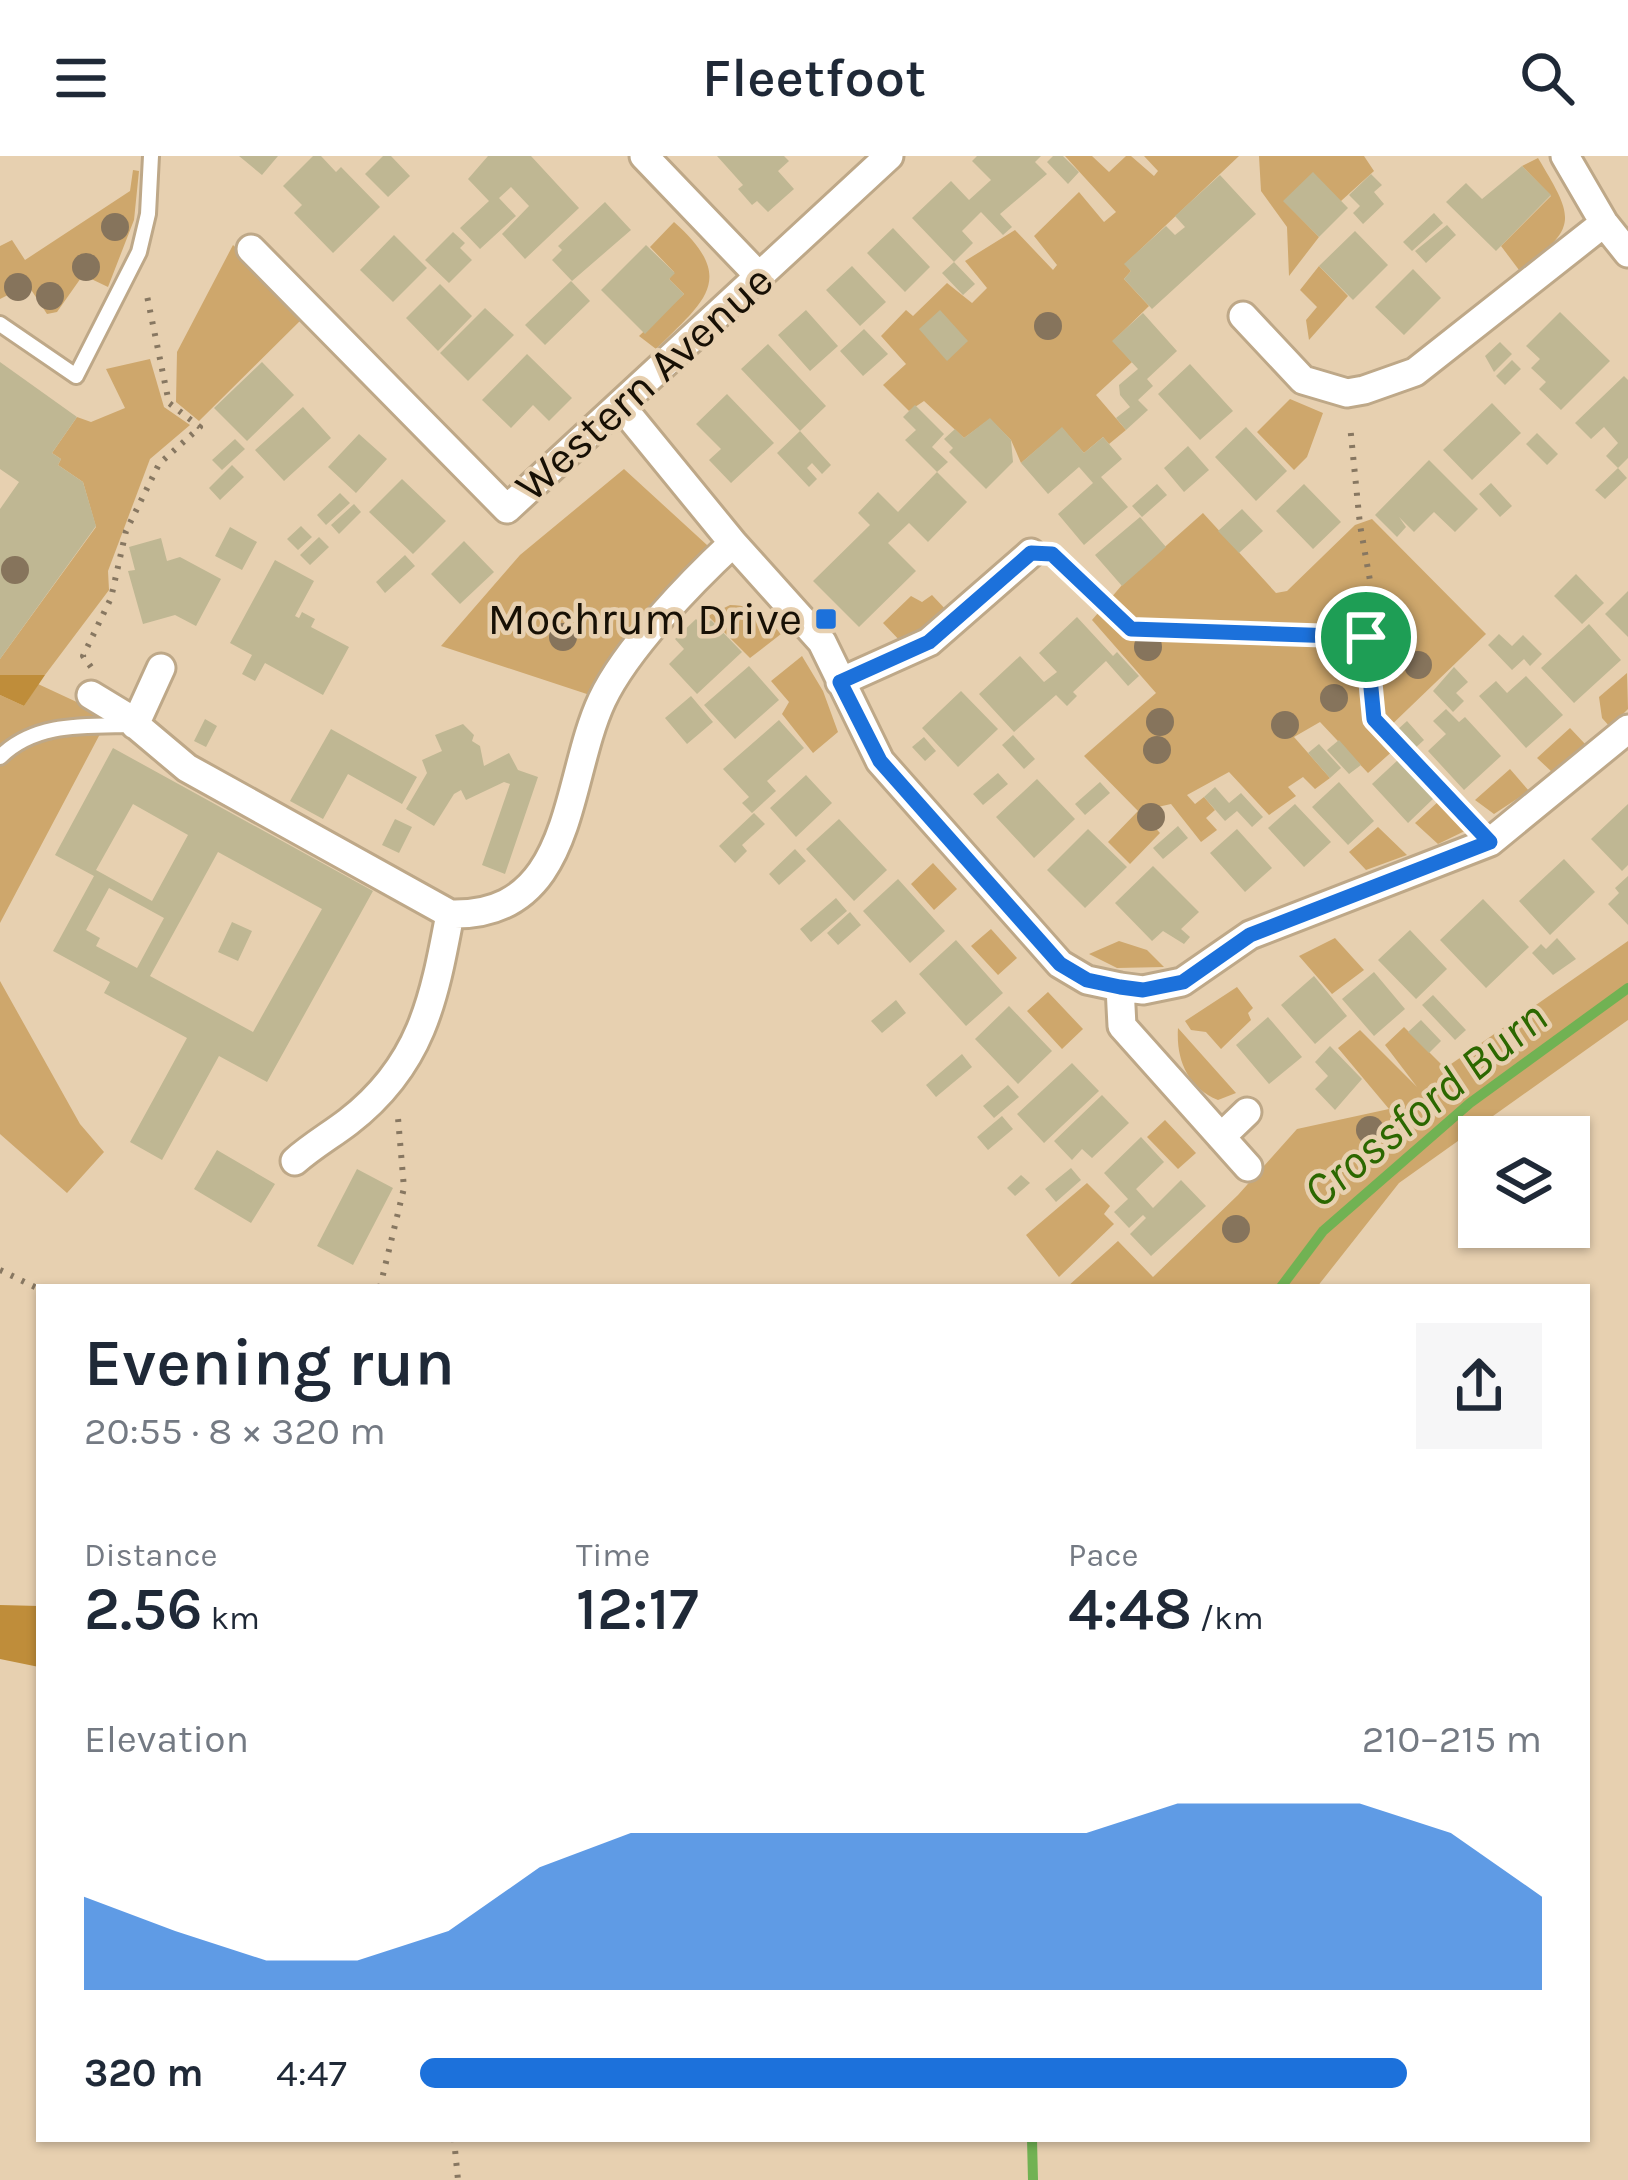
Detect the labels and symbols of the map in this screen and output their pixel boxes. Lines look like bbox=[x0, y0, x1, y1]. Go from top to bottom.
street label: Western Avenue bbox=[505, 254, 783, 512]
pin bbox=[1315, 586, 1417, 688]
place label: Mochrum Drive bbox=[488, 593, 802, 645]
marker: Mochrum Drive bbox=[813, 606, 839, 632]
water label: Crossford Burn bbox=[1292, 989, 1558, 1219]

